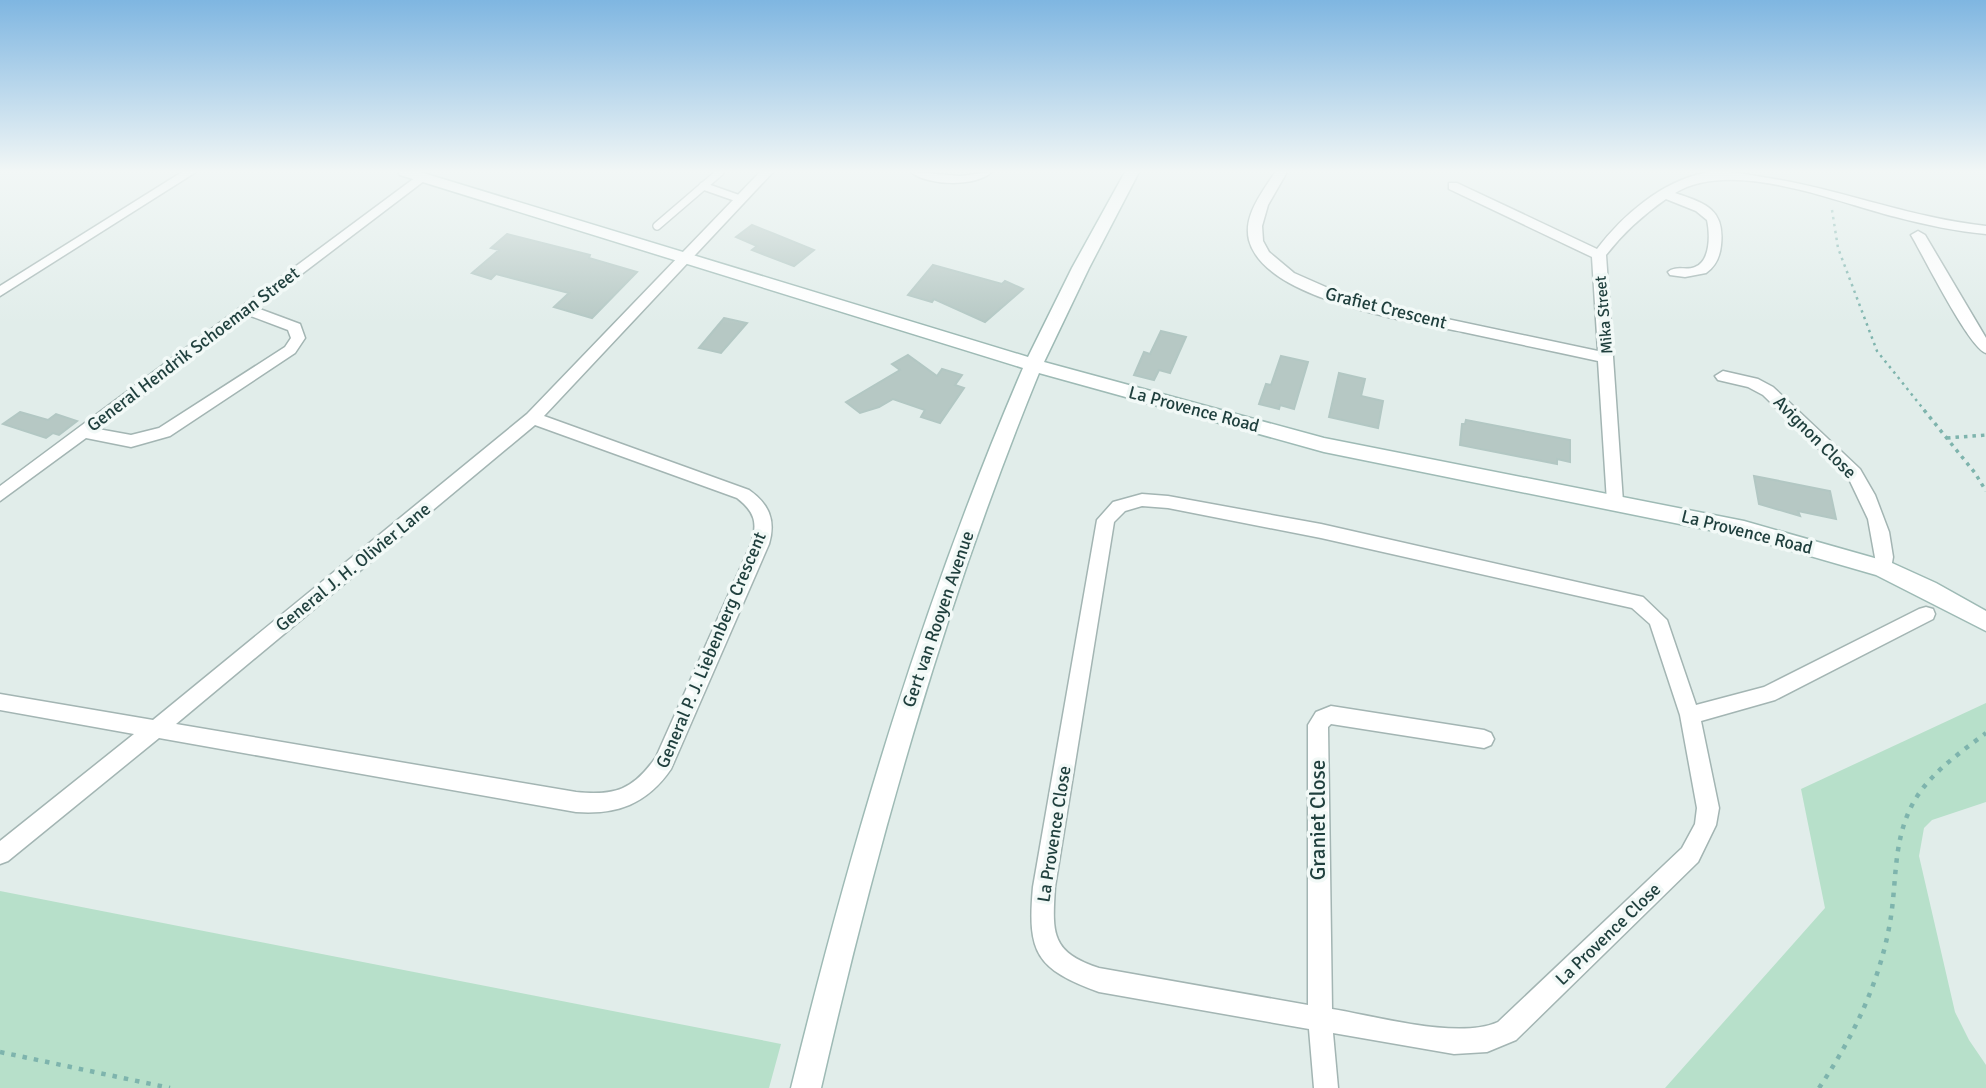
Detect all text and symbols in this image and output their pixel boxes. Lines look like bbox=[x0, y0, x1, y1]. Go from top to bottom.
street label: General Hendrik Schoeman Street bbox=[82, 262, 304, 436]
street label: Mika Street bbox=[1591, 274, 1617, 355]
street label: Grafiet Crescent bbox=[1323, 282, 1449, 334]
street label: La Provence Road bbox=[1126, 381, 1262, 437]
street label: Avignon Close bbox=[1769, 391, 1861, 483]
street label: General J. H. Olivier Lane bbox=[271, 498, 435, 636]
street label: La Provence Road bbox=[1679, 505, 1815, 559]
street label: Gert van Rooyen Avenue bbox=[897, 528, 979, 710]
street label: General P. J. Liebenberg Crescent bbox=[651, 529, 771, 771]
street label: Graniet Close bbox=[1305, 760, 1331, 880]
street label: La Provence Close bbox=[1032, 764, 1076, 904]
street label: La Provence Close bbox=[1551, 878, 1665, 990]

